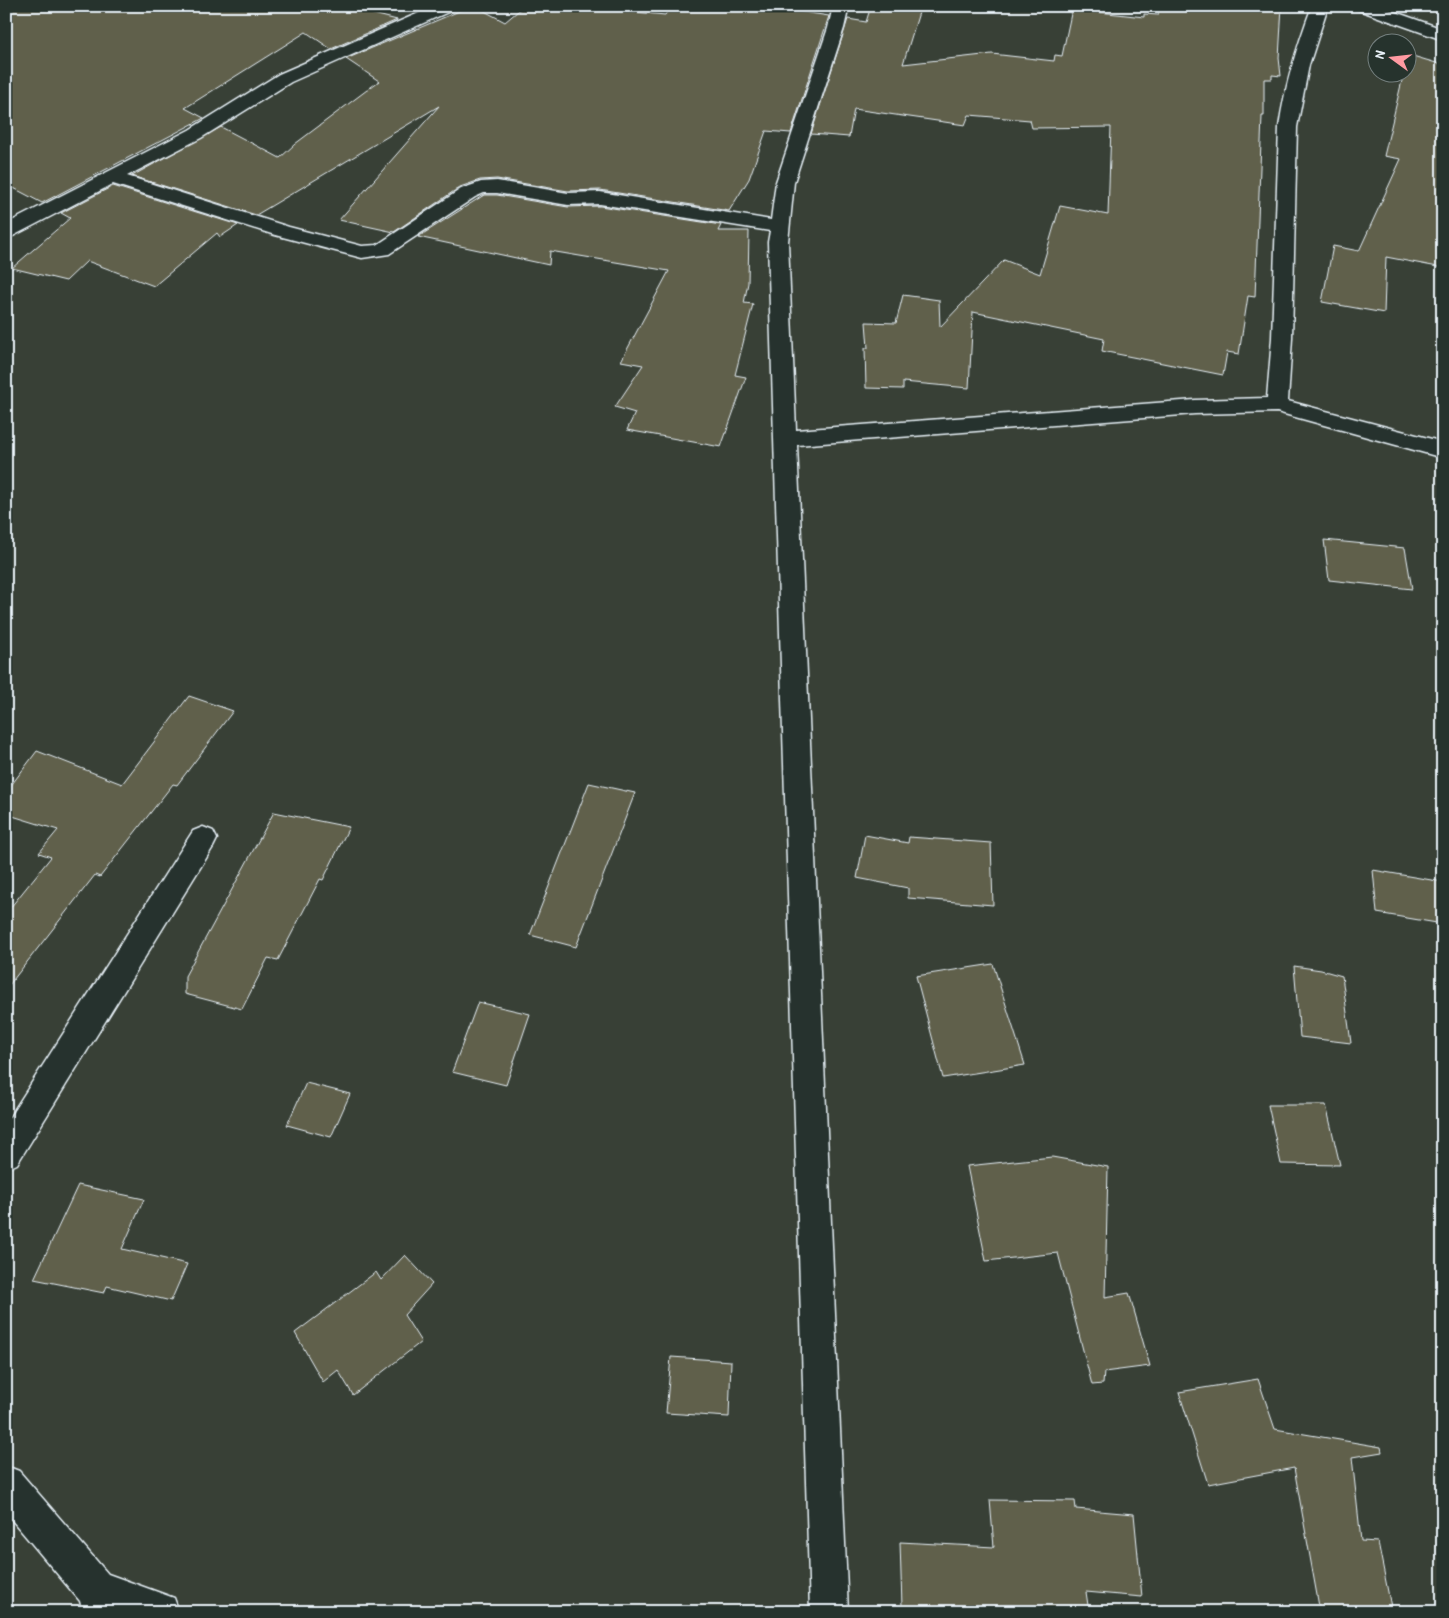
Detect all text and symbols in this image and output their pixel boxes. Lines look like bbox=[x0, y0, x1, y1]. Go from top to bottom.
north arrow bbox=[1366, 32, 1416, 82]
text: N bbox=[1369, 48, 1389, 61]

